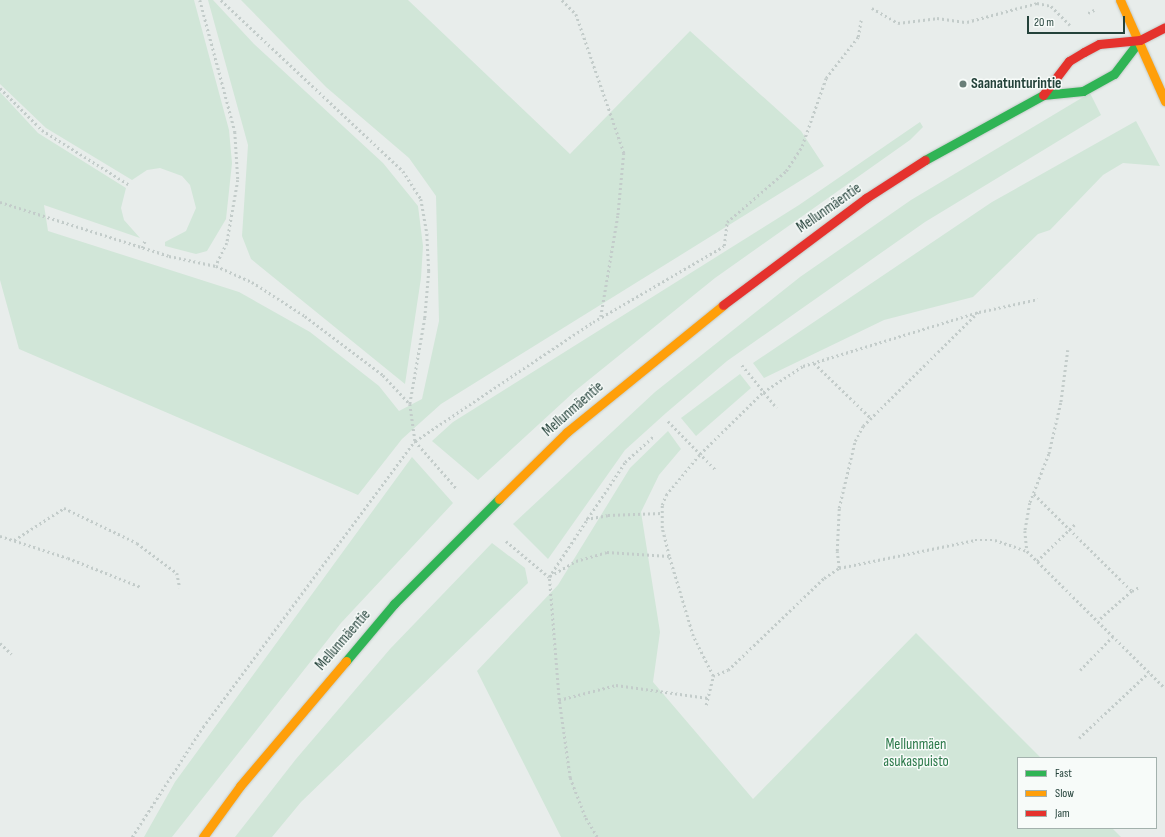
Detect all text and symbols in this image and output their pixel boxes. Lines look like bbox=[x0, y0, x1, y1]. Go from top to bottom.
scale bar bbox=[1029, 8, 1127, 34]
text: 20 m bbox=[1034, 15, 1054, 30]
place label: Saanatunturintie bbox=[971, 75, 1061, 93]
marker: Saanatunturintie bbox=[958, 79, 968, 89]
street label: Mellunmäentie bbox=[793, 179, 865, 237]
street label: Mellunmäentie bbox=[539, 378, 607, 440]
street label: Mellunmäentie bbox=[312, 606, 374, 674]
park label: Mellunmäen asukaspuisto bbox=[883, 735, 949, 770]
legend bbox=[1017, 757, 1157, 829]
text: Fast bbox=[1055, 766, 1072, 781]
text: Slow bbox=[1055, 786, 1074, 801]
text: Jam bbox=[1055, 806, 1070, 821]

